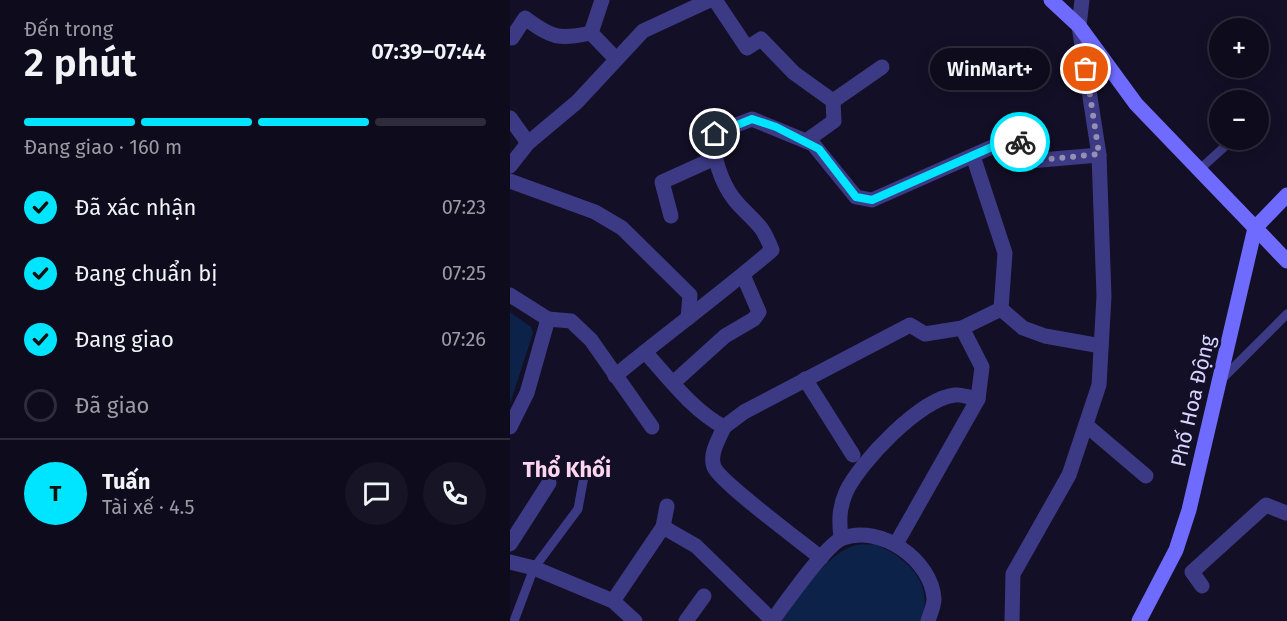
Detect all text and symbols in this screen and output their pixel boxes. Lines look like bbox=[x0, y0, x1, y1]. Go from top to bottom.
text: Đến trong bbox=[24, 17, 113, 41]
map controls bbox=[1209, 18, 1269, 150]
button: + bbox=[1209, 18, 1269, 78]
text: 07:39–07:44 bbox=[371, 38, 486, 65]
text: 2 phút bbox=[24, 40, 137, 86]
pin bbox=[1060, 43, 1111, 94]
callout: WinMart+ bbox=[930, 48, 1050, 90]
icon: bag bbox=[1069, 52, 1102, 85]
text: WinMart+ bbox=[947, 57, 1033, 81]
button: − bbox=[1209, 90, 1269, 150]
pin bbox=[689, 108, 740, 159]
courier bbox=[990, 112, 1050, 172]
icon: home bbox=[698, 117, 731, 150]
icon: bike bbox=[1004, 126, 1037, 159]
text: Đang giao · 160 m bbox=[24, 135, 182, 159]
icon: check bbox=[24, 191, 57, 224]
text: Đã xác nhận bbox=[75, 194, 196, 221]
text: 07:23 bbox=[442, 195, 486, 219]
icon: check bbox=[24, 257, 57, 290]
text: Đang chuẩn bị bbox=[75, 260, 218, 287]
text: 07:25 bbox=[442, 261, 486, 285]
icon: check bbox=[24, 323, 57, 356]
text: Đang giao bbox=[75, 326, 174, 353]
text: 07:26 bbox=[441, 327, 486, 351]
street label: Phố Hoa Động bbox=[1165, 332, 1221, 469]
text: Đã giao bbox=[75, 392, 149, 419]
district label: Thổ Khối bbox=[523, 455, 611, 483]
button: chat bbox=[345, 462, 408, 525]
button: phone bbox=[423, 462, 486, 525]
text: Tuấn bbox=[102, 468, 150, 495]
text: T bbox=[50, 480, 61, 507]
text: Tài xế · 4.5 bbox=[102, 495, 195, 519]

